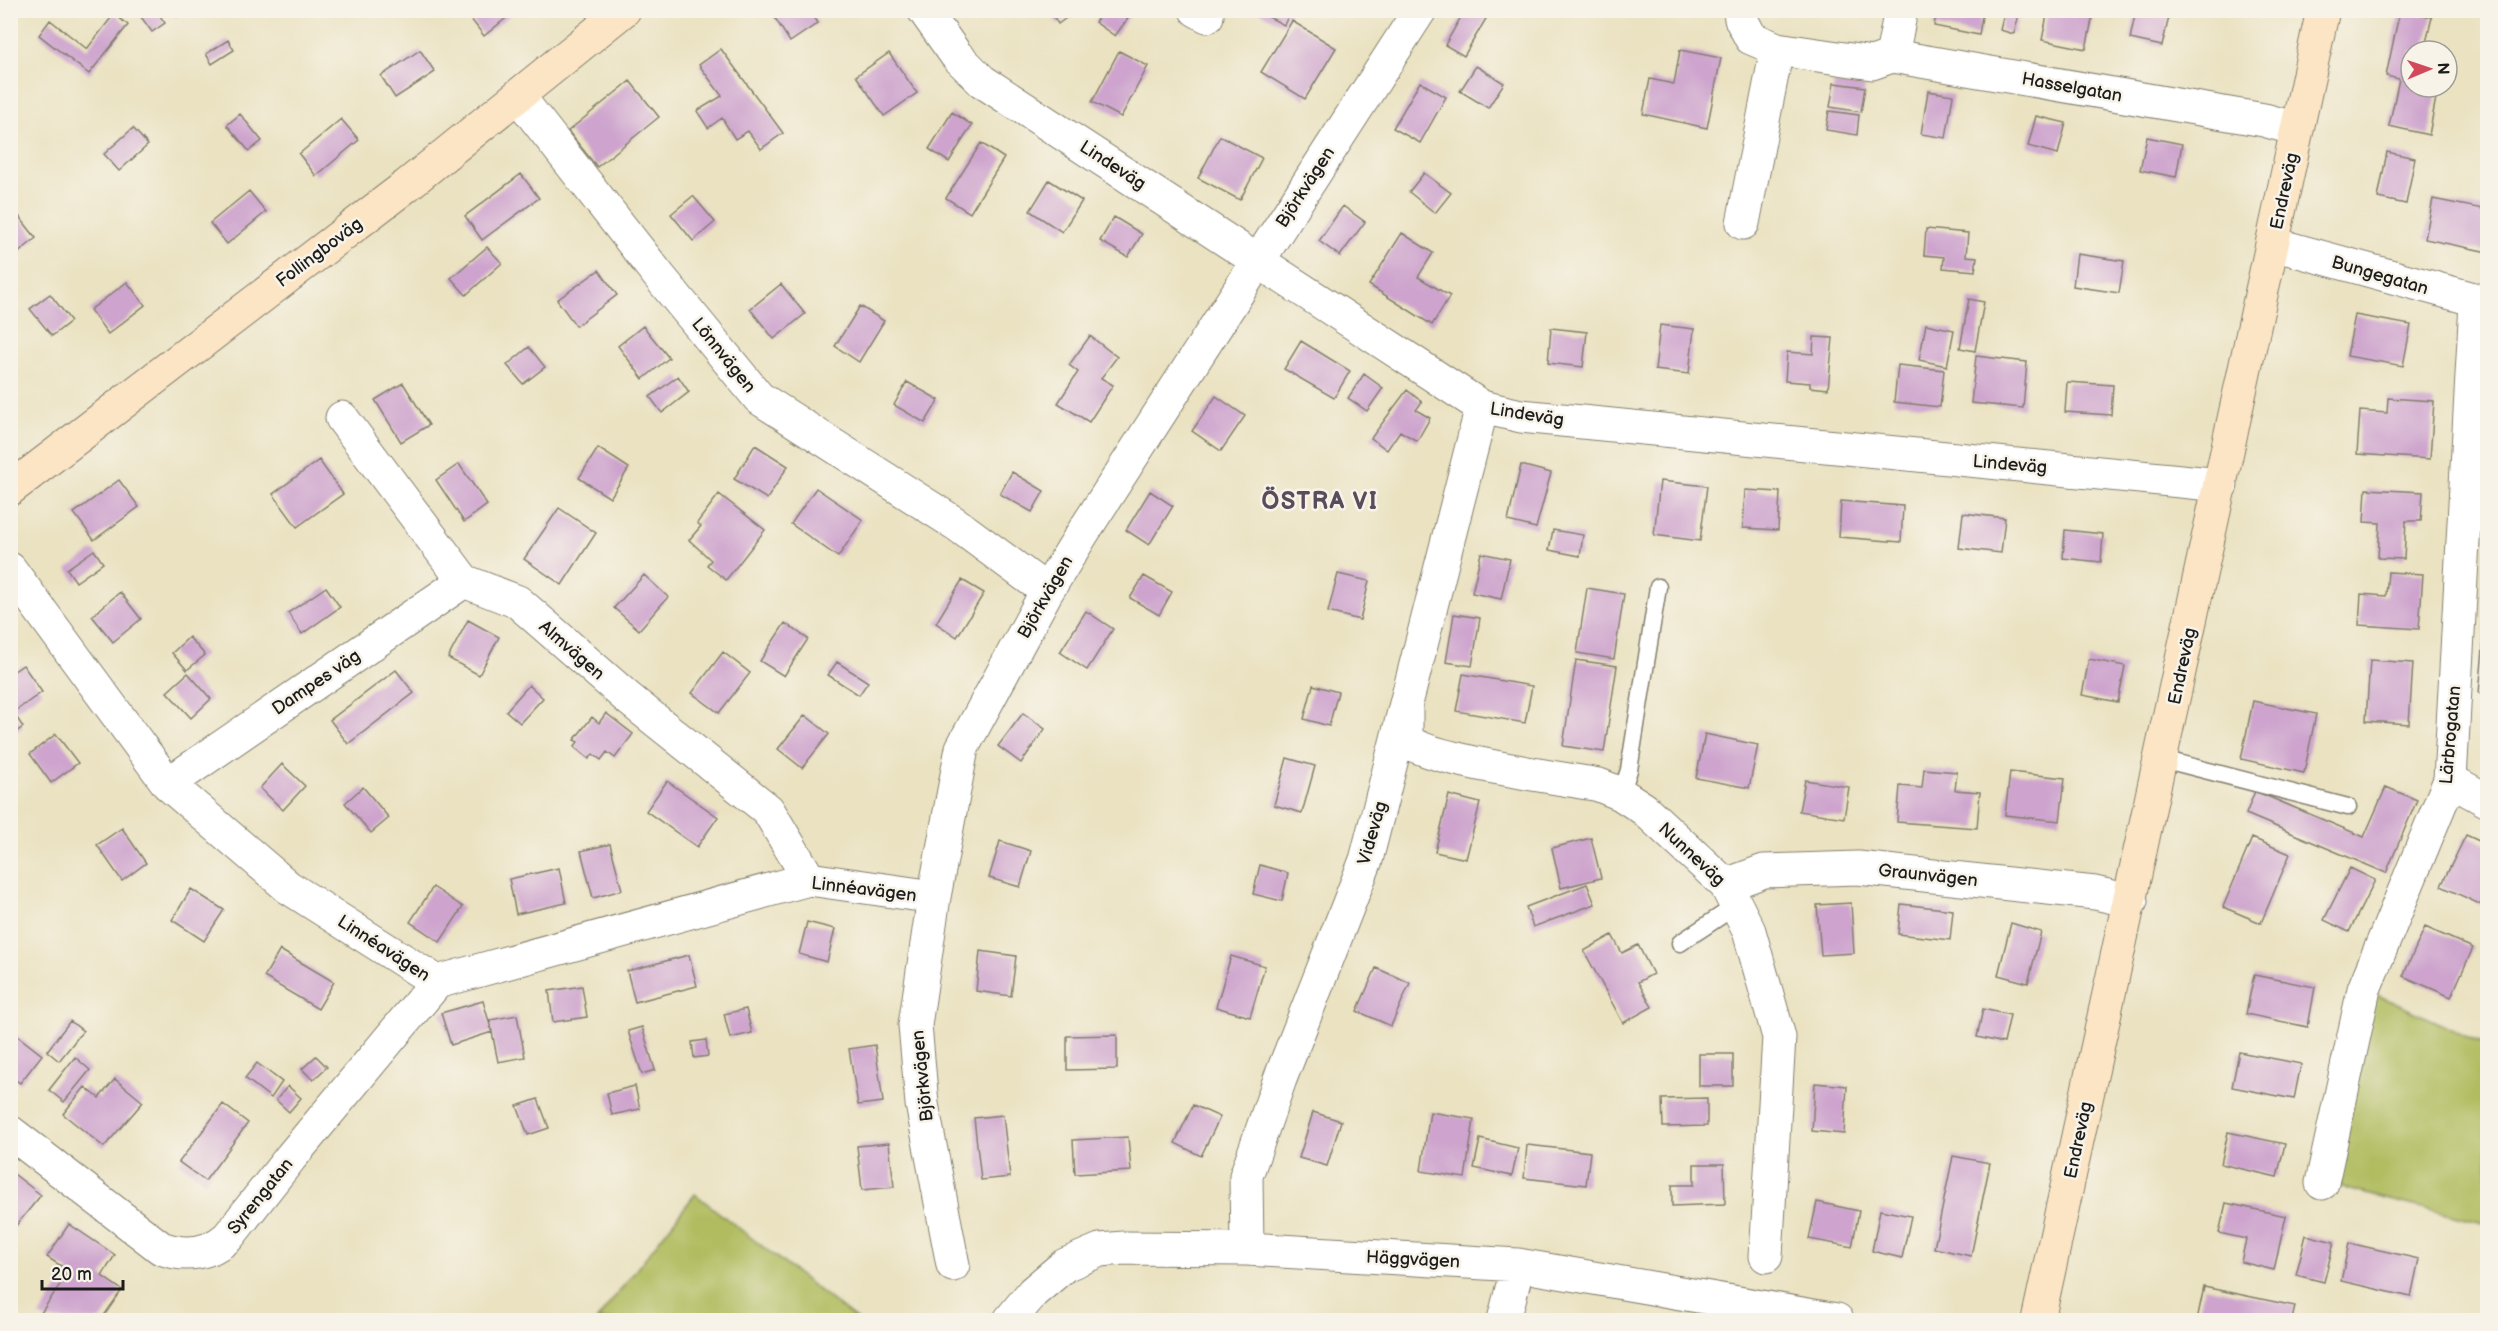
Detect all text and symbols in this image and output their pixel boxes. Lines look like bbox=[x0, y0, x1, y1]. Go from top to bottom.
north arrow bbox=[2399, 39, 2459, 99]
text: N bbox=[2433, 62, 2452, 75]
street label: Hasselgatan bbox=[2020, 68, 2124, 107]
street label: Lindeväg bbox=[1076, 136, 1150, 195]
street label: Björkvägen bbox=[1272, 143, 1339, 232]
street label: Endreväg bbox=[2266, 151, 2303, 231]
street label: Follingboväg bbox=[272, 213, 367, 292]
street label: Bungegatan bbox=[2329, 252, 2431, 299]
street label: Lönnvägen bbox=[687, 314, 760, 397]
street label: Lindeväg bbox=[1488, 398, 1565, 431]
street label: Lindeväg bbox=[1972, 451, 2048, 478]
district label: ÖSTRA VI bbox=[1261, 486, 1379, 516]
street label: Björkvägen bbox=[1013, 552, 1078, 642]
street label: Almvägen bbox=[535, 616, 609, 684]
street label: Endreväg bbox=[2164, 626, 2201, 706]
street label: Dampes väg bbox=[268, 645, 364, 720]
street label: Lärbrogatan bbox=[2436, 685, 2465, 785]
street label: Videväg bbox=[1353, 799, 1392, 867]
street label: Nunneväg bbox=[1654, 818, 1729, 891]
street label: Graunvägen bbox=[1877, 860, 1979, 891]
street label: Linnéavägen bbox=[810, 873, 918, 906]
street label: Linnéavägen bbox=[334, 911, 434, 986]
street label: Björkvägen bbox=[907, 1029, 938, 1123]
street label: Endreväg bbox=[2060, 1100, 2097, 1180]
street label: Syrengatan bbox=[223, 1154, 297, 1239]
street label: Häggvägen bbox=[1365, 1247, 1460, 1272]
scale bar bbox=[42, 1253, 123, 1291]
text: 20 m bbox=[51, 1264, 92, 1285]

